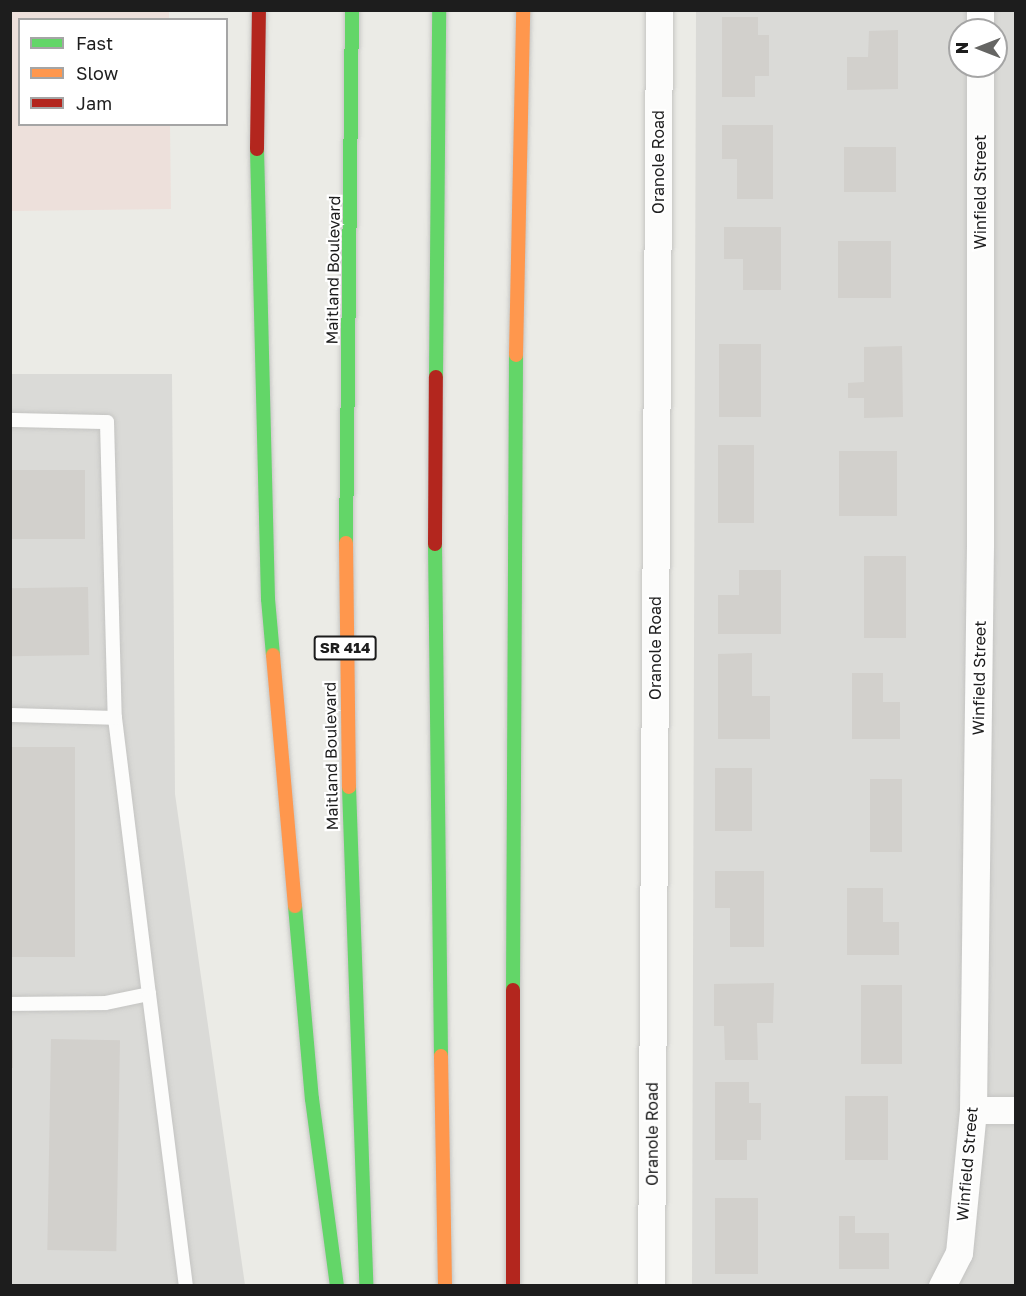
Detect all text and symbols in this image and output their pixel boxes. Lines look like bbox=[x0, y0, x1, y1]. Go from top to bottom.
legend bbox=[18, 18, 228, 126]
north arrow bbox=[948, 18, 1008, 78]
text: Fast bbox=[76, 32, 113, 54]
text: N bbox=[952, 42, 972, 54]
text: Slow bbox=[76, 62, 118, 84]
text: Jam bbox=[76, 92, 112, 114]
street label: Oranole Road bbox=[648, 110, 668, 214]
street label: Winfield Street bbox=[970, 134, 990, 250]
street label: Maitland Boulevard bbox=[322, 195, 344, 345]
street label: Oranole Road bbox=[645, 596, 665, 700]
street label: Winfield Street bbox=[968, 620, 990, 736]
road number: SR 414 bbox=[314, 636, 376, 660]
street label: Maitland Boulevard bbox=[320, 681, 342, 831]
street label: Oranole Road bbox=[642, 1082, 662, 1186]
street label: Winfield Street bbox=[952, 1106, 982, 1222]

